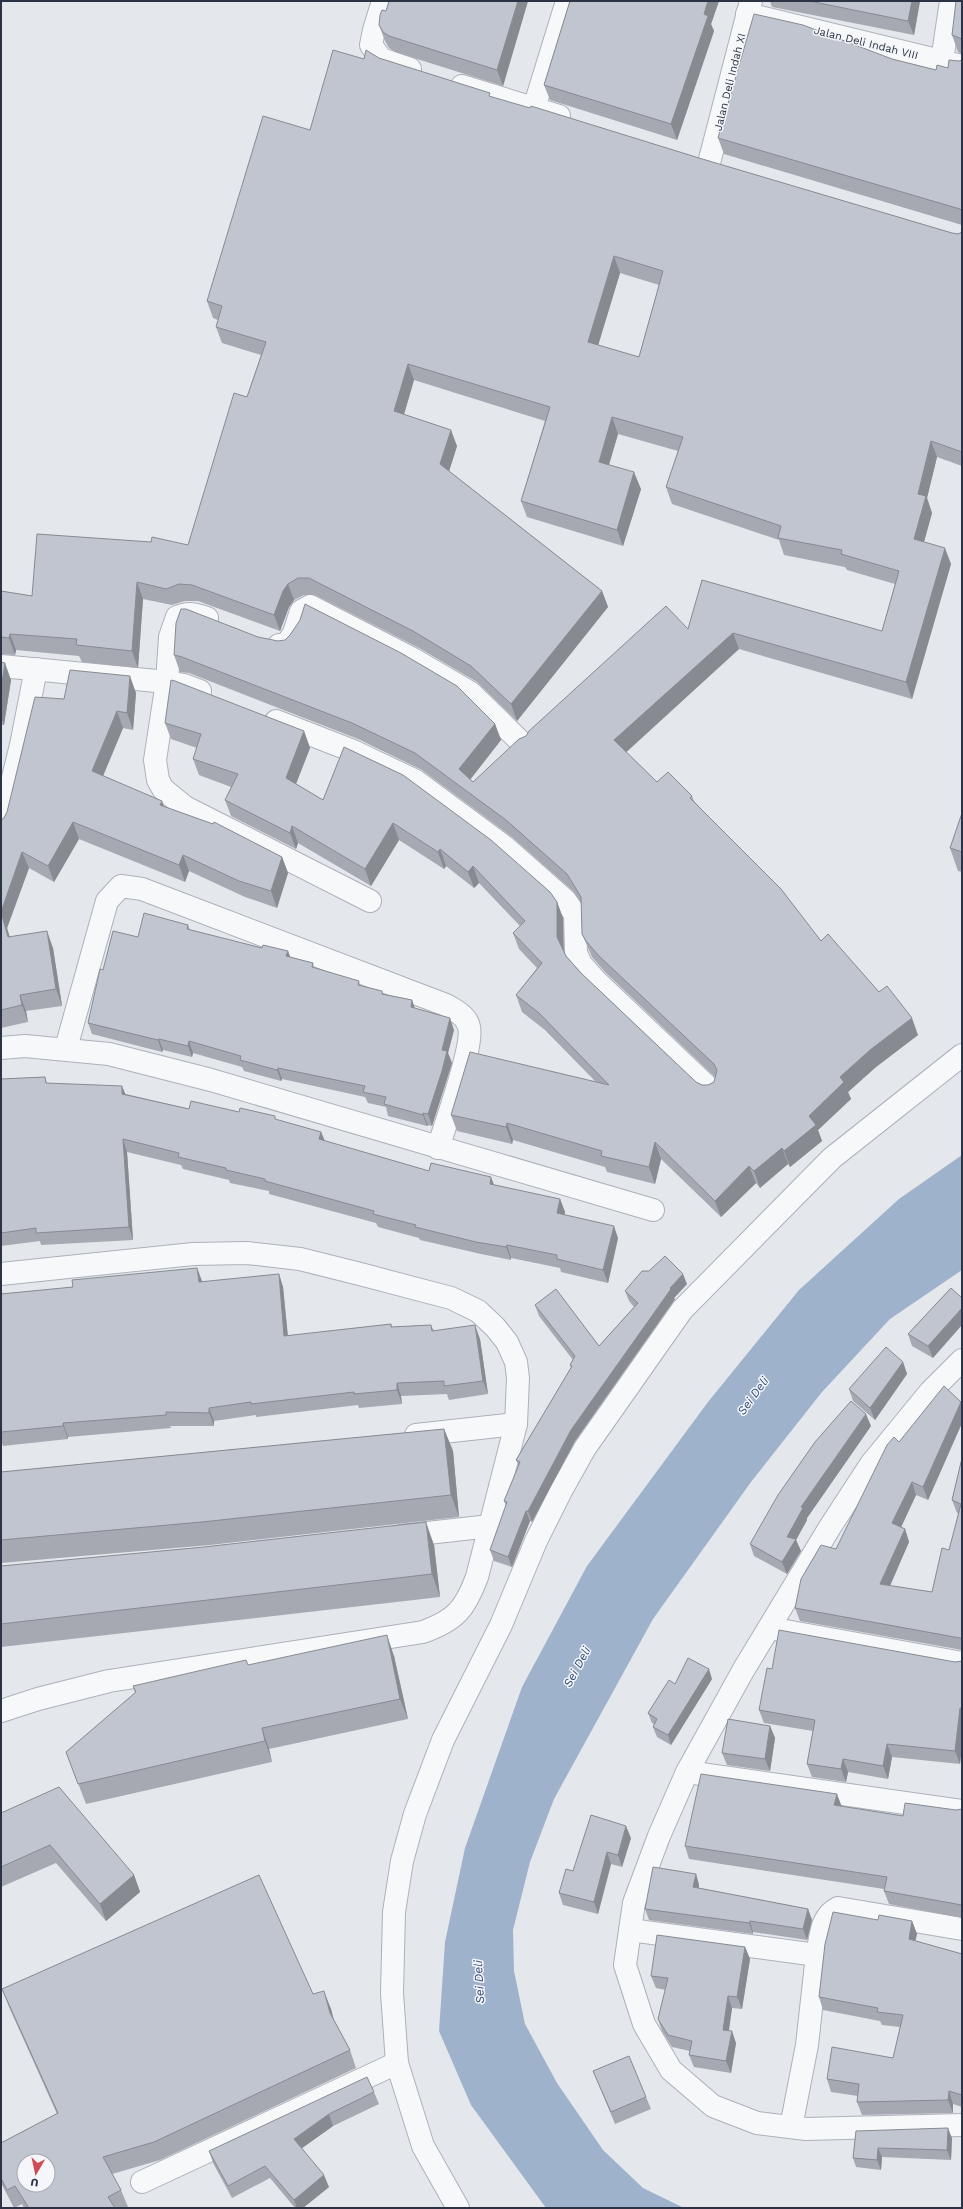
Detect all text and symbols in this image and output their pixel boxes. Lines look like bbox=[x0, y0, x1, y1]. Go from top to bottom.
street label: Jalan Deli Indah VIII bbox=[813, 24, 919, 62]
street label: Jalan Deli Indah XI bbox=[712, 32, 748, 132]
water label: Sei Deli bbox=[734, 1373, 772, 1418]
water label: Sei Deli bbox=[561, 1644, 594, 1690]
water label: Sei Deli bbox=[471, 1959, 487, 2004]
north arrow bbox=[16, 2153, 56, 2193]
text: U bbox=[29, 2175, 39, 2189]

